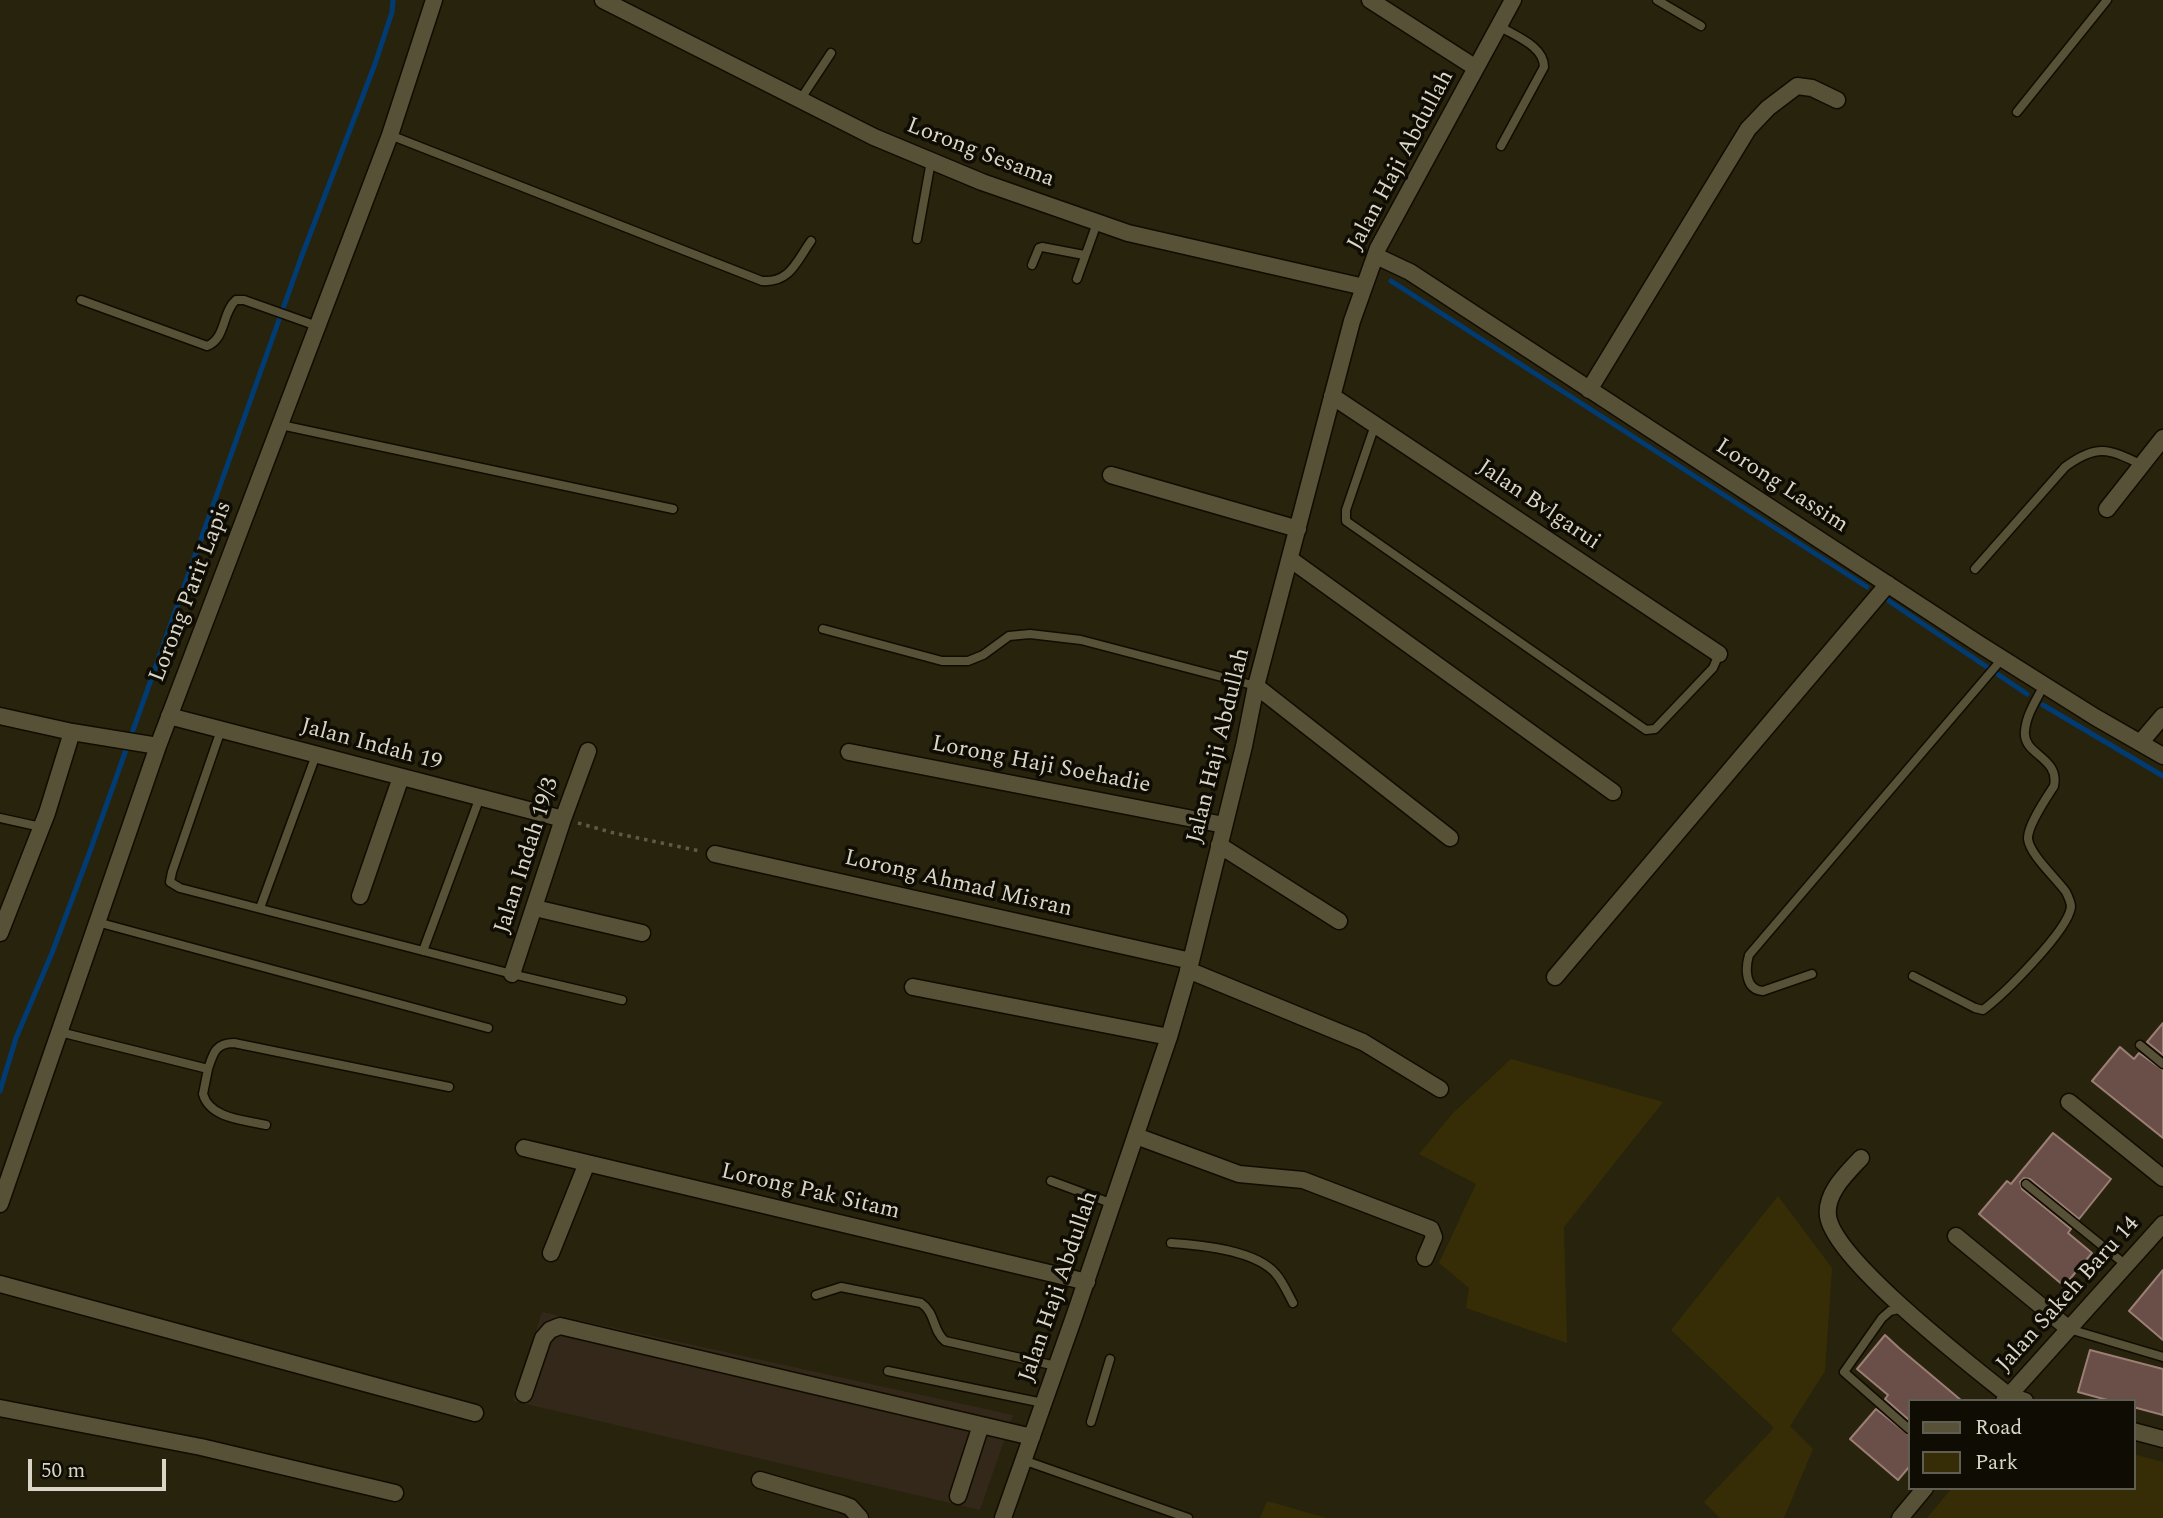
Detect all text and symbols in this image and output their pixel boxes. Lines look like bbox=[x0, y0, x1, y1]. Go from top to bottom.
street label: Jalan Haji Abdullah bbox=[1343, 66, 1461, 256]
street label: Lorong Sesama bbox=[902, 113, 1058, 195]
street label: Lorong Lassim bbox=[1710, 434, 1852, 540]
street label: Jalan Bvlgarui bbox=[1471, 455, 1605, 557]
street label: Lorong Parit Lapis bbox=[145, 498, 239, 686]
street label: Jalan Haji Abdullah bbox=[1182, 646, 1258, 846]
street label: Jalan Indah 19 bbox=[297, 714, 445, 778]
street label: Lorong Haji Soehadie bbox=[929, 731, 1153, 801]
street label: Jalan Indah 19/3 bbox=[490, 775, 566, 937]
street label: Lorong Ahmad Misran bbox=[841, 845, 1075, 925]
street label: Lorong Pak Sitam bbox=[718, 1159, 902, 1227]
street label: Jalan Haji Abdullah bbox=[1014, 1188, 1106, 1386]
street label: Jalan Sakeh Baru 14 bbox=[1992, 1211, 2146, 1379]
legend bbox=[1908, 1399, 2135, 1490]
text: Road bbox=[1975, 1412, 2022, 1444]
scale bar bbox=[32, 1444, 170, 1488]
text: Park bbox=[1975, 1447, 2018, 1479]
text: 50 m bbox=[41, 1455, 85, 1487]

